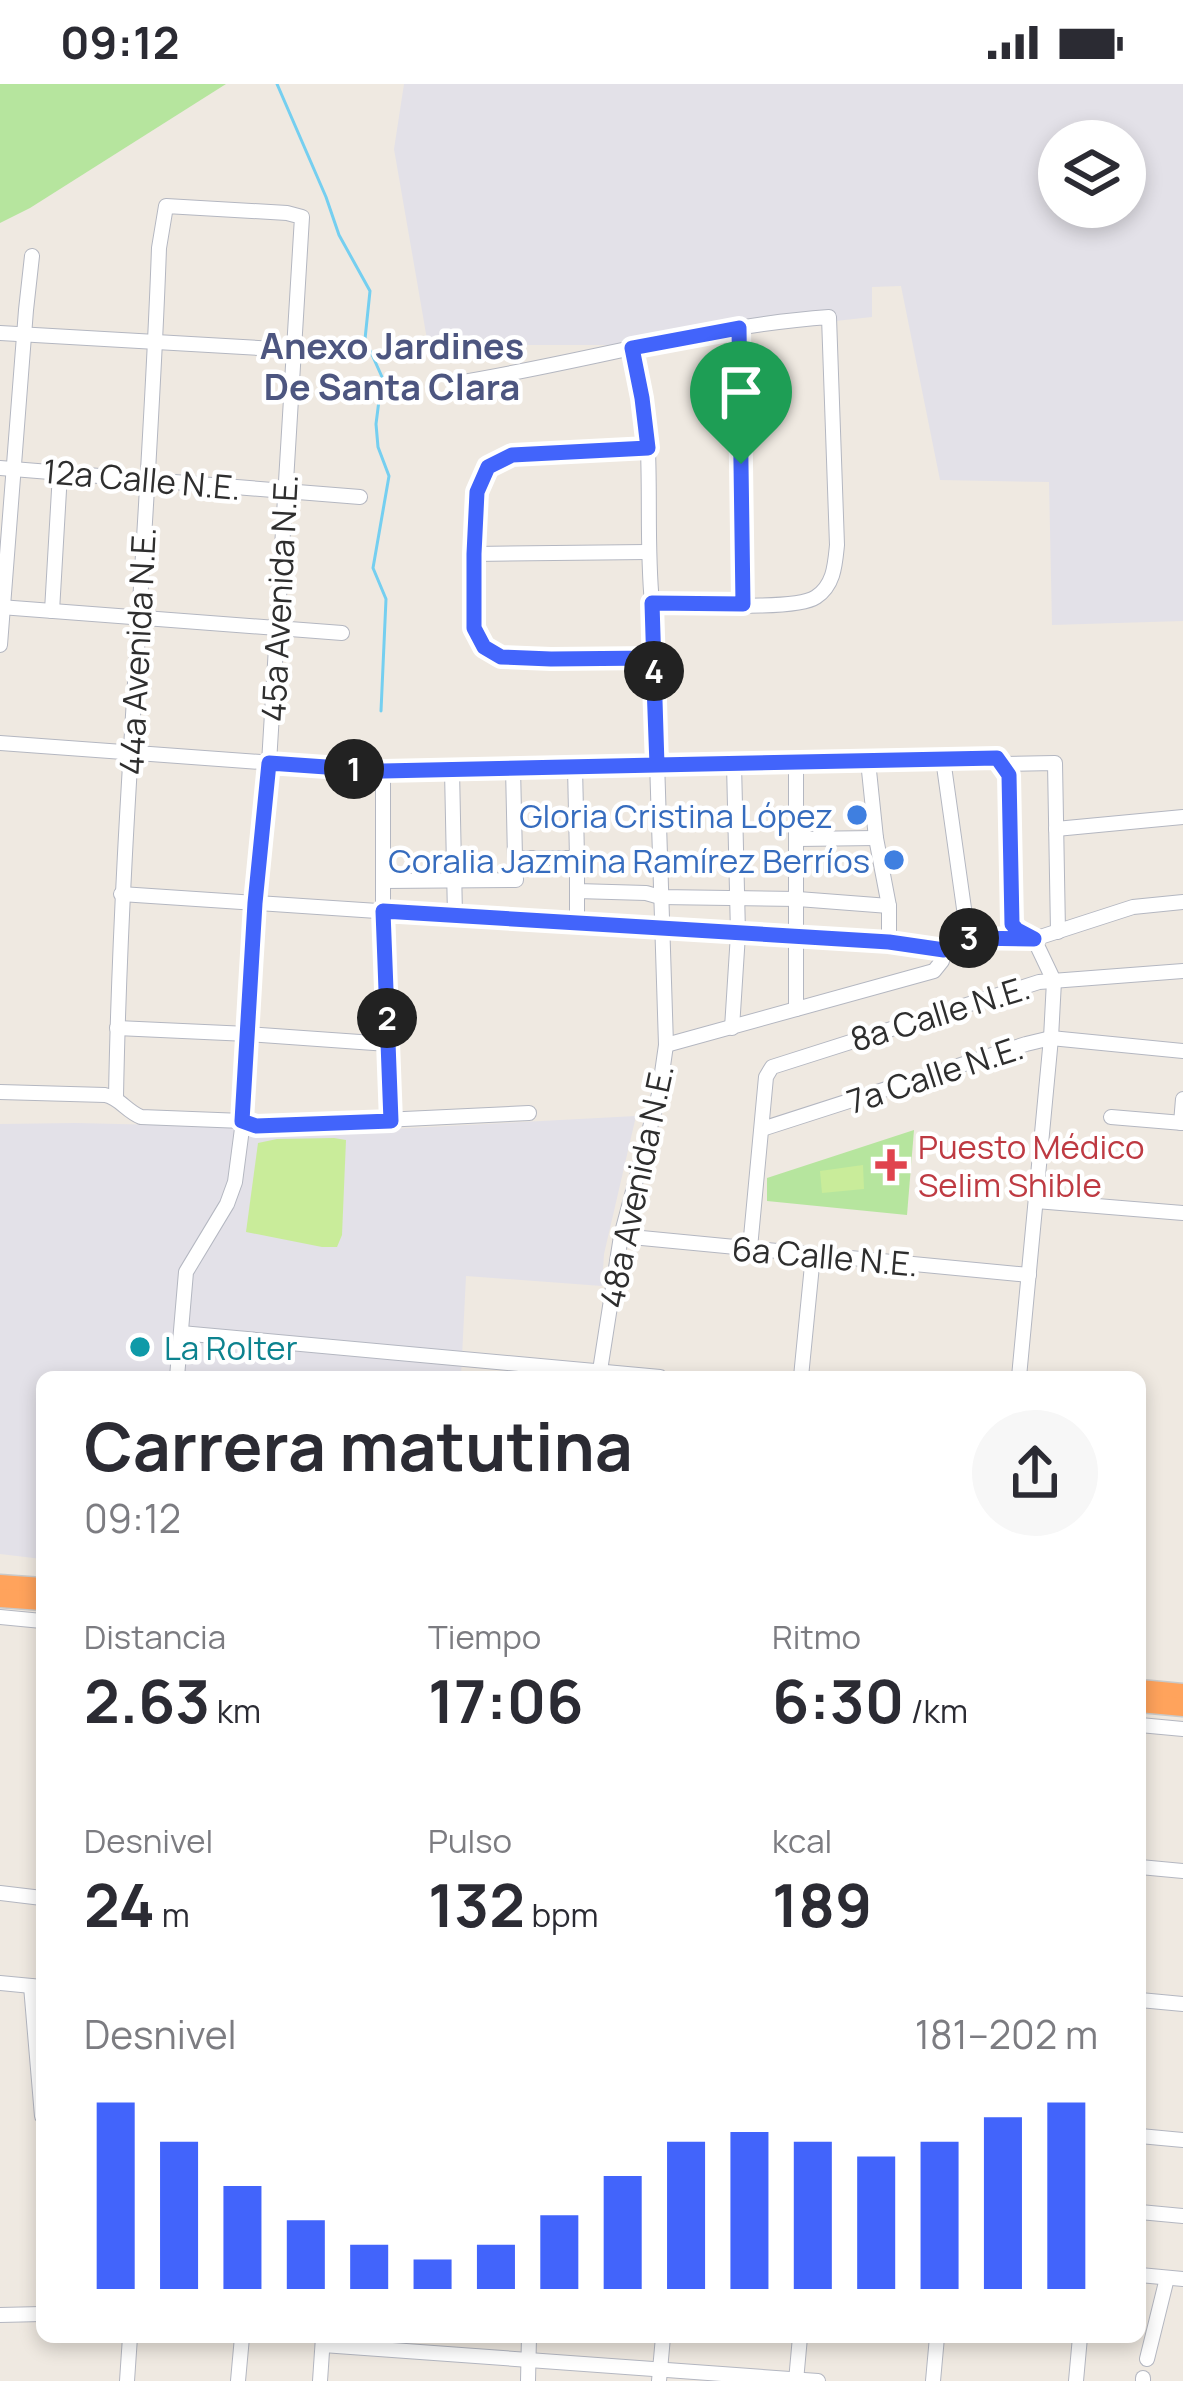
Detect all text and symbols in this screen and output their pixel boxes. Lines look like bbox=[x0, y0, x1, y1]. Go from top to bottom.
text: 09:12 bbox=[60, 11, 180, 73]
map controls bbox=[1038, 120, 1146, 228]
button: layers bbox=[1038, 120, 1146, 228]
district label: Anexo Jardines De Santa Clara bbox=[260, 321, 524, 411]
pin bbox=[690, 341, 792, 464]
icon: arrive bbox=[708, 359, 774, 425]
street label: 12a Calle N.E. bbox=[41, 448, 243, 510]
street label: 45a Avenida N.E. bbox=[250, 473, 308, 723]
street label: 44a Avenida N.E. bbox=[108, 526, 166, 776]
pin: 4 bbox=[624, 641, 684, 701]
text: 4 bbox=[644, 648, 664, 693]
pin: 1 bbox=[324, 739, 384, 799]
text: 1 bbox=[347, 746, 361, 791]
place label: Gloria Cristina López bbox=[519, 793, 833, 838]
marker: Gloria Cristina López bbox=[844, 802, 870, 828]
place label: Coralia Jazmina Ramírez Berríos bbox=[388, 838, 870, 883]
marker: Coralia Jazmina Ramírez Berríos bbox=[881, 847, 907, 873]
pin: 3 bbox=[939, 908, 999, 968]
text: 3 bbox=[959, 915, 979, 960]
street label: 8a Calle N.E. bbox=[845, 964, 1035, 1062]
pin: 2 bbox=[357, 988, 417, 1048]
text: 2 bbox=[377, 995, 397, 1040]
street label: 7a Calle N.E. bbox=[841, 1024, 1029, 1124]
street label: 48a Avenida N.E. bbox=[588, 1060, 684, 1312]
place label: Puesto Médico Selim Shible bbox=[918, 1124, 1144, 1207]
marker: Puesto Médico Selim Shible bbox=[875, 1149, 907, 1181]
street label: 6a Calle N.E. bbox=[730, 1225, 920, 1287]
place label: La Rolter bbox=[164, 1325, 298, 1370]
marker: La Rolter bbox=[127, 1334, 153, 1360]
text: Carrera matutina bbox=[84, 1401, 633, 1491]
button: share bbox=[972, 1410, 1098, 1536]
text: 09:12 bbox=[84, 1491, 181, 1545]
text: Distancia bbox=[84, 1614, 226, 1659]
text: Tiempo bbox=[428, 1614, 541, 1659]
text: Ritmo bbox=[772, 1614, 861, 1659]
text: 2.63 bbox=[84, 1659, 210, 1741]
text: 17:06 bbox=[428, 1659, 584, 1741]
text: 6:30 bbox=[772, 1659, 904, 1741]
text: km bbox=[210, 1688, 261, 1733]
text: /km bbox=[904, 1688, 968, 1733]
text: Desnivel bbox=[84, 1818, 213, 1863]
text: Pulso bbox=[428, 1818, 512, 1863]
text: kcal bbox=[772, 1818, 832, 1863]
text: 24 bbox=[84, 1863, 155, 1945]
text: 132 bbox=[428, 1863, 525, 1945]
text: 189 bbox=[772, 1863, 872, 1945]
text: m bbox=[155, 1892, 190, 1937]
text: bpm bbox=[525, 1892, 599, 1937]
text: Desnivel bbox=[84, 2007, 237, 2061]
text: 181–202 m bbox=[915, 2007, 1098, 2061]

